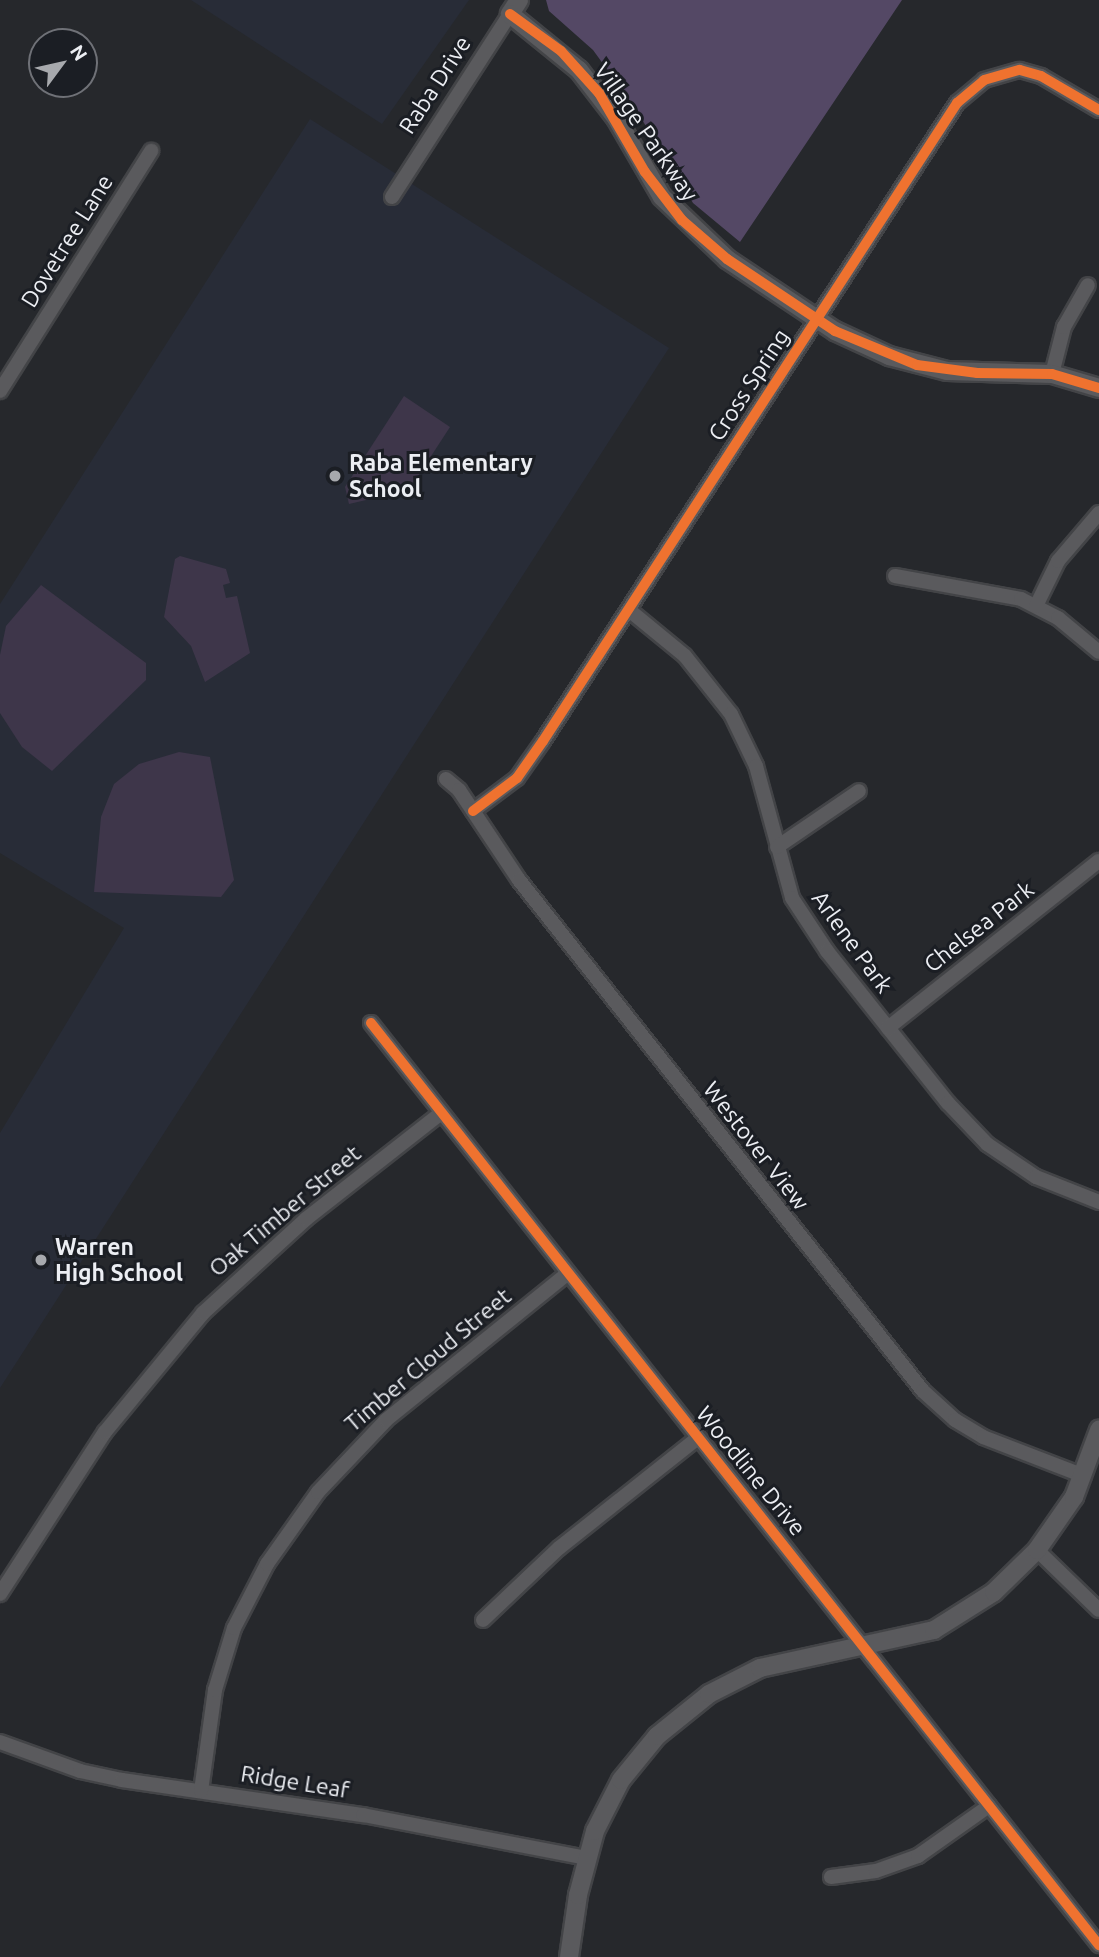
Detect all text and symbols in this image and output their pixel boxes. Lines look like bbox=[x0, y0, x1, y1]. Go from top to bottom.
north arrow bbox=[28, 28, 98, 98]
street label: Raba Drive bbox=[393, 31, 477, 139]
text: N bbox=[66, 41, 92, 65]
street label: Village Parkway bbox=[588, 58, 704, 206]
street label: Dovetree Lane bbox=[15, 170, 119, 312]
street label: Cross Spring bbox=[703, 324, 795, 446]
place label: Raba Elementary School bbox=[349, 449, 533, 503]
marker: Raba Elementary School bbox=[327, 468, 343, 484]
street label: Chelsea Park bbox=[919, 876, 1039, 978]
street label: Arlene Park bbox=[806, 886, 898, 998]
street label: Westover View bbox=[697, 1076, 815, 1216]
street label: Oak Timber Street bbox=[203, 1139, 367, 1283]
place label: Warren High School bbox=[55, 1233, 183, 1287]
marker: Warren High School bbox=[33, 1252, 49, 1268]
street label: Timber Cloud Street bbox=[339, 1282, 517, 1438]
street label: Woodline Drive bbox=[690, 1401, 812, 1541]
street label: Ridge Leaf bbox=[239, 1760, 351, 1804]

